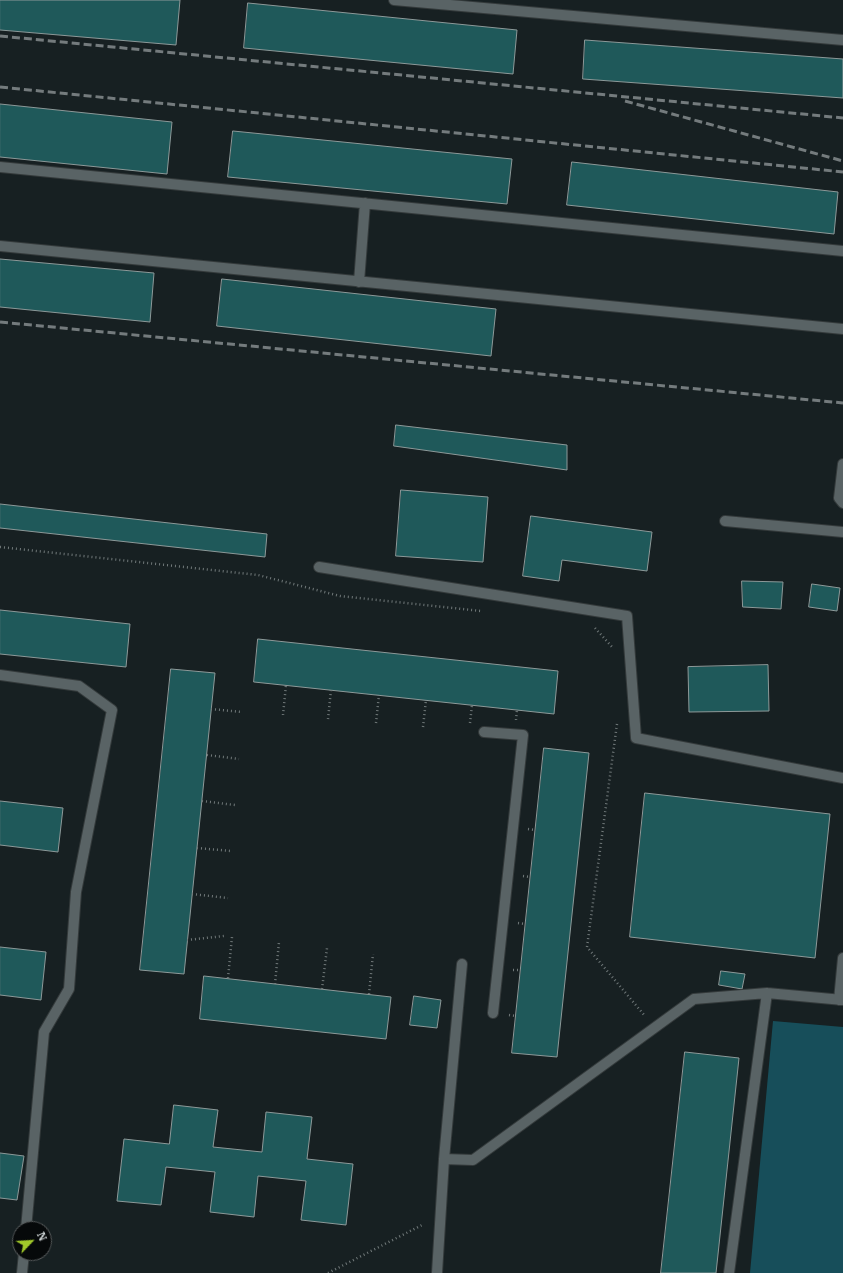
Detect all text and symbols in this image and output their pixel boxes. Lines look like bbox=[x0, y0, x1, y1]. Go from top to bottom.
north arrow bbox=[12, 1221, 52, 1261]
text: N bbox=[34, 1229, 50, 1243]

